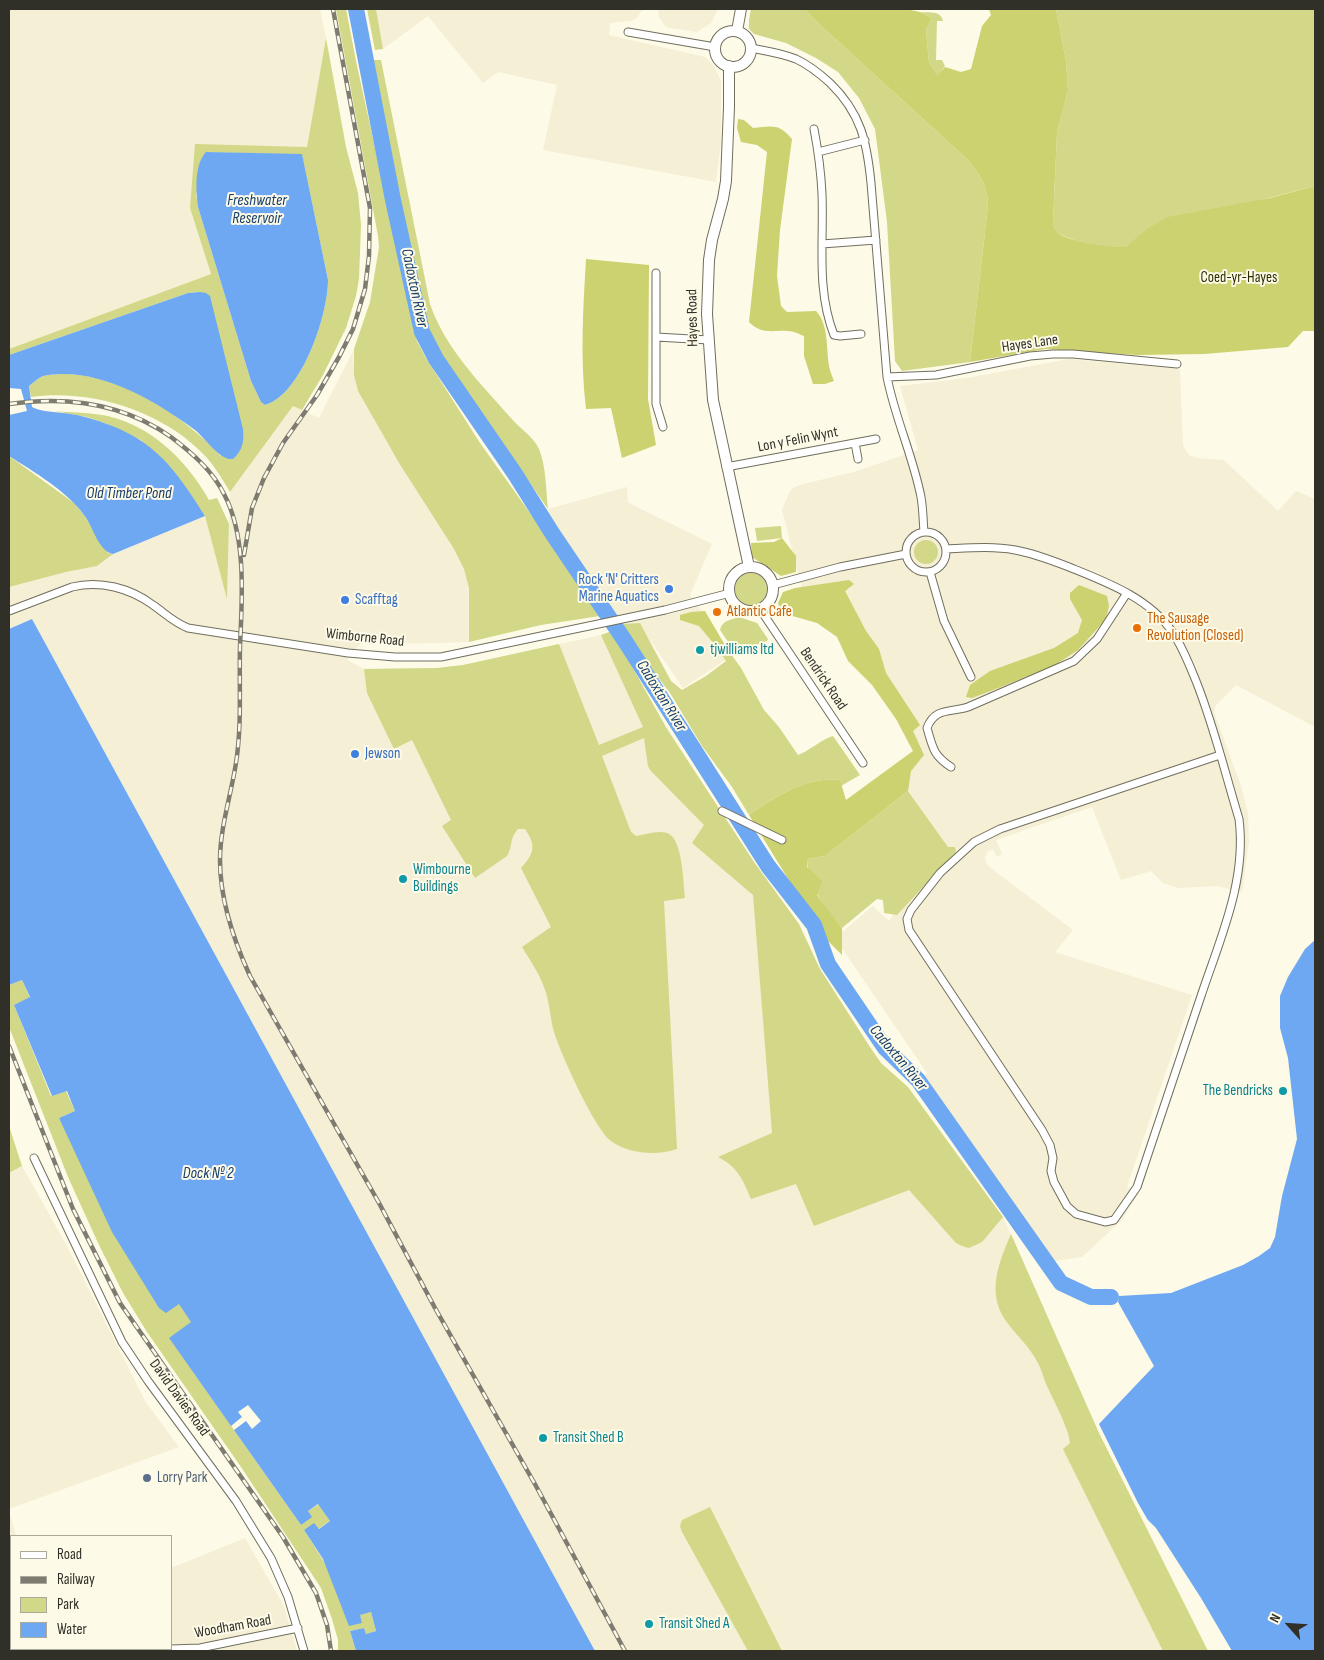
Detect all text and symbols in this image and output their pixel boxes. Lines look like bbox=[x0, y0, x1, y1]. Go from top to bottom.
water label: Freshwater Reservoir bbox=[227, 191, 287, 229]
water label: Cadoxton River bbox=[396, 247, 432, 329]
park label: Coed-yr-Hayes bbox=[1201, 269, 1277, 287]
street label: Hayes Road bbox=[683, 289, 703, 347]
street label: Hayes Lane bbox=[1001, 331, 1059, 357]
street label: Lon y Felin Wynt bbox=[756, 423, 840, 457]
water label: Old Timber Pond bbox=[86, 484, 172, 504]
place label: Rock 'N' Critters Marine Aquatics bbox=[578, 571, 659, 606]
marker: Rock 'N' Critters Marine Aquatics bbox=[663, 583, 675, 595]
place label: Scafftag bbox=[355, 591, 398, 609]
marker: Scafftag bbox=[339, 594, 351, 606]
place label: Atlantic Cafe bbox=[727, 603, 792, 621]
marker: Atlantic Cafe bbox=[711, 606, 723, 618]
place label: The Sausage Revolution (Closed) bbox=[1147, 610, 1243, 645]
marker: The Sausage Revolution (Closed) bbox=[1131, 622, 1143, 634]
street label: Wimborne Road bbox=[325, 625, 405, 651]
place label: tjwilliams ltd bbox=[710, 641, 774, 659]
marker: tjwilliams ltd bbox=[694, 644, 706, 656]
street label: Bendrick Road bbox=[796, 644, 850, 714]
water label: Cadoxton River bbox=[632, 657, 690, 735]
place label: Jewson bbox=[365, 745, 401, 763]
marker: Jewson bbox=[349, 748, 361, 760]
place label: Wimbourne Buildings bbox=[413, 861, 471, 896]
marker: Wimbourne Buildings bbox=[397, 873, 409, 885]
water label: Cadoxton River bbox=[865, 1021, 931, 1095]
place label: The Bendricks bbox=[1203, 1082, 1273, 1100]
marker: The Bendricks bbox=[1277, 1085, 1289, 1097]
water label: Dock Nº 2 bbox=[183, 1164, 233, 1184]
street label: David Davies Road bbox=[145, 1356, 213, 1440]
place label: Transit Shed B bbox=[553, 1429, 624, 1447]
marker: Transit Shed B bbox=[537, 1432, 549, 1444]
place label: Lorry Park bbox=[157, 1469, 207, 1487]
marker: Lorry Park bbox=[141, 1472, 153, 1484]
legend bbox=[10, 1535, 172, 1650]
text: Road bbox=[57, 1545, 82, 1564]
text: Railway bbox=[57, 1570, 95, 1589]
text: Park bbox=[57, 1595, 79, 1614]
north arrow bbox=[1264, 1600, 1314, 1650]
street label: Woodham Road bbox=[193, 1611, 273, 1643]
text: N bbox=[1266, 1611, 1284, 1625]
place label: Transit Shed A bbox=[659, 1615, 729, 1633]
marker: Transit Shed A bbox=[643, 1618, 655, 1630]
text: Water bbox=[57, 1620, 87, 1639]

